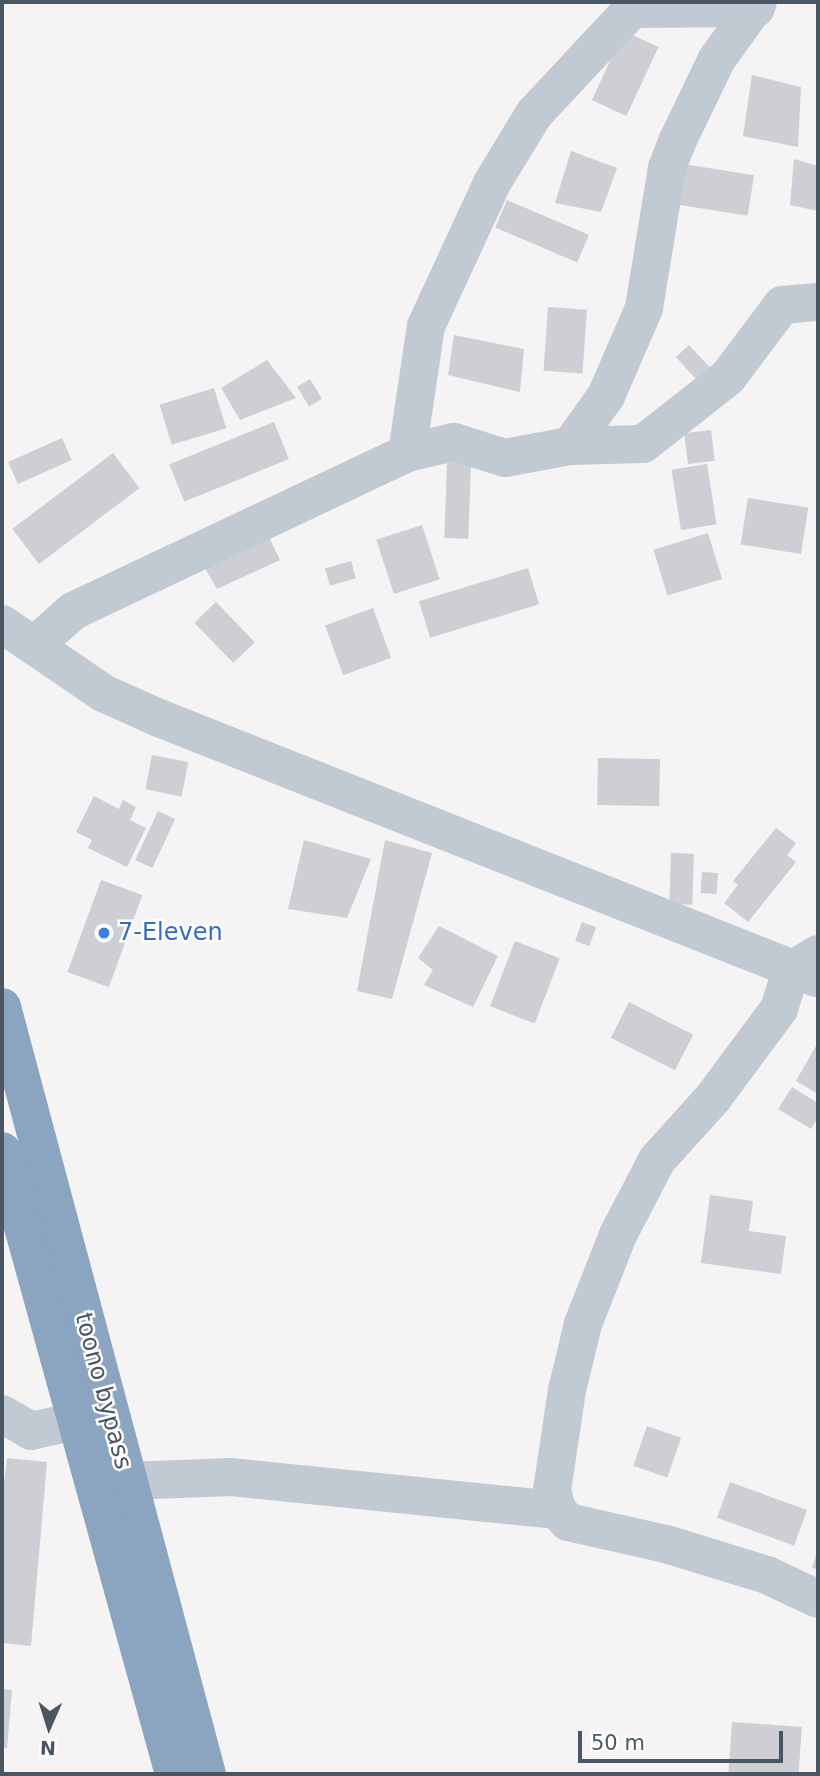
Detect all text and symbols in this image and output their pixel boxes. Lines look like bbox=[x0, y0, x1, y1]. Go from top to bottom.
place label: 7-Eleven bbox=[118, 919, 223, 947]
marker: 7-Eleven bbox=[96, 925, 112, 941]
street label: toono bypass bbox=[68, 1310, 138, 1472]
north arrow bbox=[14, 1692, 84, 1762]
scale bar bbox=[582, 1716, 787, 1760]
text: 50 m bbox=[591, 1731, 645, 1755]
text: N bbox=[39, 1737, 56, 1759]

